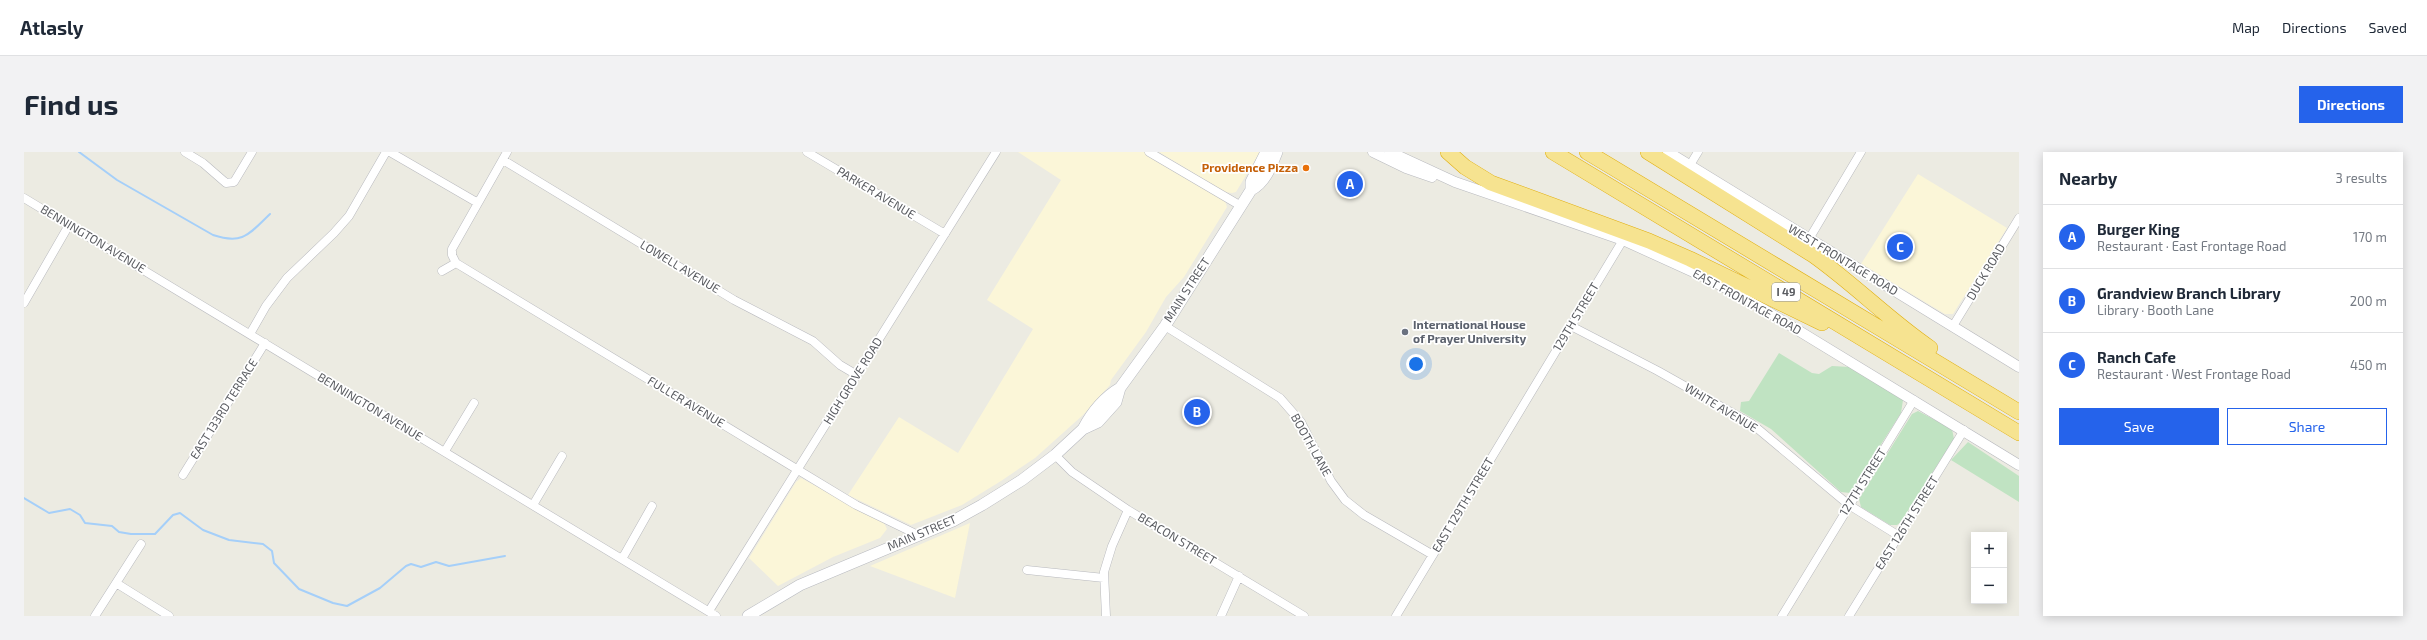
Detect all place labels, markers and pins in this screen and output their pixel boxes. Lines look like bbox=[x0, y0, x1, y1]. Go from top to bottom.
place label: Providence Pizza bbox=[1202, 160, 1298, 174]
marker: Providence Pizza bbox=[1301, 163, 1311, 173]
pin: A bbox=[1337, 169, 1363, 199]
pin: C bbox=[1887, 232, 1913, 262]
place label: International House of Prayer University bbox=[1413, 317, 1526, 346]
marker: International House of Prayer University bbox=[1400, 327, 1410, 337]
pin: B bbox=[1184, 397, 1210, 427]

